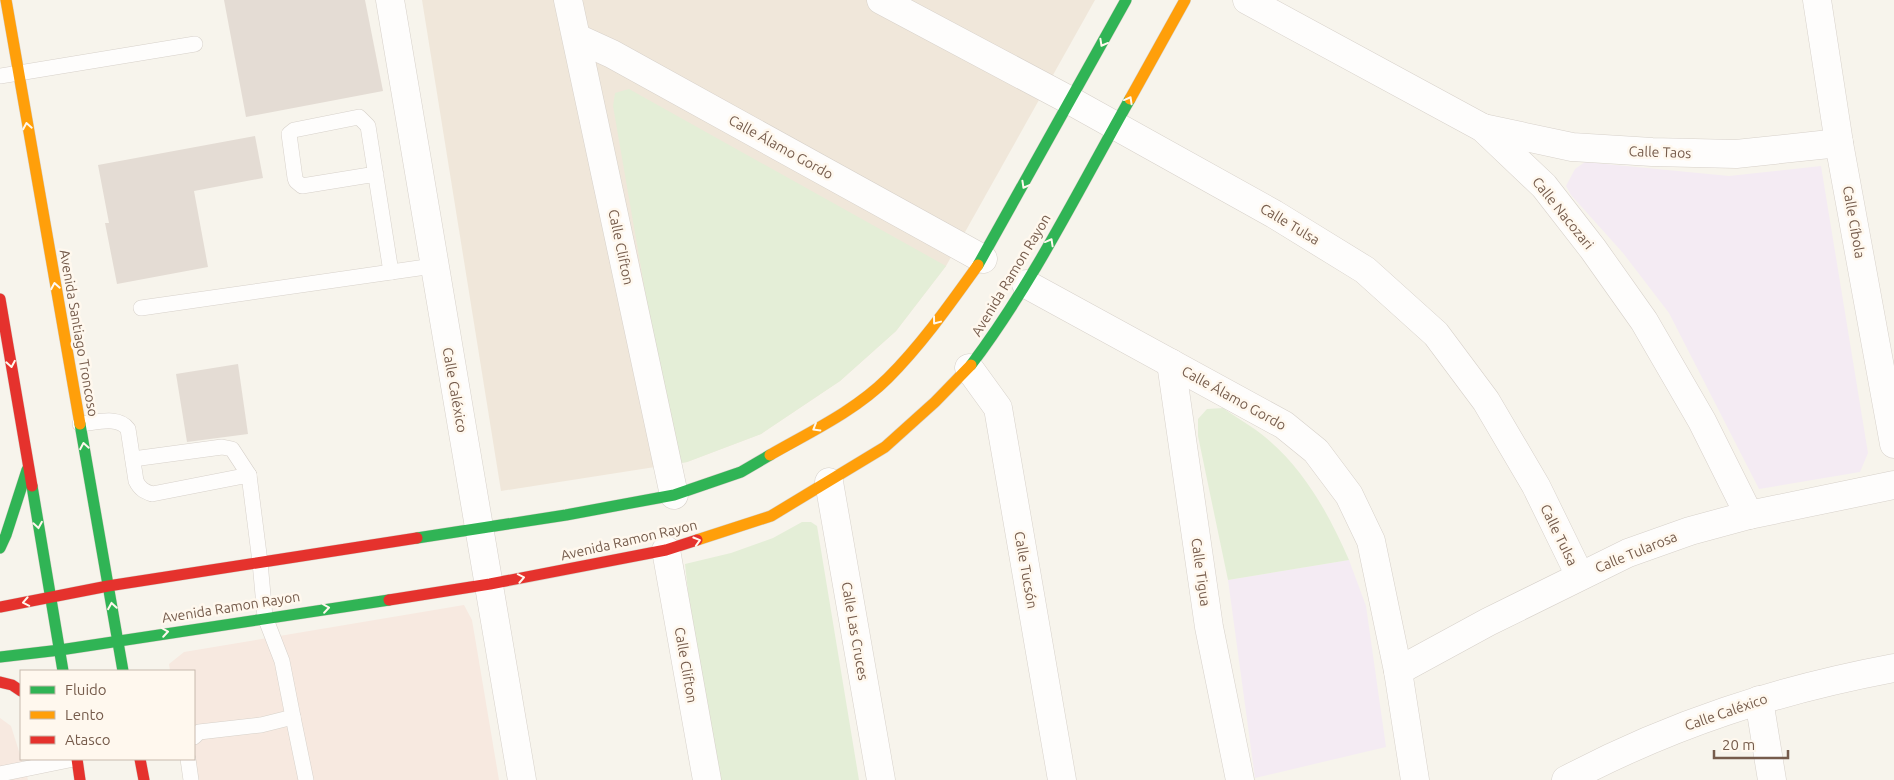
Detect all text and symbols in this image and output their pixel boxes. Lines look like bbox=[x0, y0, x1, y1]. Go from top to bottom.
one-way arrow bbox=[1099, 37, 1109, 46]
one-way arrow bbox=[1123, 96, 1133, 105]
street label: Calle Álamo Gordo bbox=[726, 111, 836, 182]
one-way arrow bbox=[23, 121, 33, 130]
street label: Calle Taos bbox=[1628, 143, 1692, 161]
street label: Calle Nacozari bbox=[1529, 174, 1597, 252]
one-way arrow bbox=[1021, 180, 1031, 189]
street label: Calle Cíbola bbox=[1840, 185, 1868, 259]
street label: Calle Tulsa bbox=[1257, 200, 1323, 248]
street label: Calle Clifton bbox=[605, 208, 637, 286]
street label: Avenida Ramon Rayon bbox=[968, 211, 1054, 339]
one-way arrow bbox=[1044, 238, 1054, 247]
street label: Avenida Santiago Troncoso bbox=[56, 248, 102, 418]
one-way arrow bbox=[51, 282, 61, 290]
one-way arrow bbox=[934, 315, 942, 324]
street label: Calle Caléxico bbox=[440, 346, 470, 434]
one-way arrow bbox=[6, 360, 16, 369]
street label: Calle Álamo Gordo bbox=[1179, 362, 1289, 433]
one-way arrow bbox=[813, 422, 822, 432]
one-way arrow bbox=[79, 442, 89, 450]
street label: Calle Tulsa bbox=[1537, 502, 1581, 568]
street label: Avenida Ramon Rayon bbox=[559, 517, 699, 563]
one-way arrow bbox=[32, 520, 42, 529]
street label: Calle Tularosa bbox=[1593, 528, 1679, 576]
street label: Calle Tucsón bbox=[1011, 530, 1041, 610]
one-way arrow bbox=[692, 536, 701, 546]
street label: Calle Tigua bbox=[1188, 537, 1214, 607]
one-way arrow bbox=[517, 573, 526, 584]
street label: Calle Las Cruces bbox=[838, 580, 872, 682]
street label: Avenida Ramon Rayon bbox=[161, 588, 301, 626]
one-way arrow bbox=[22, 596, 31, 606]
one-way arrow bbox=[107, 602, 117, 610]
one-way arrow bbox=[322, 604, 330, 614]
street label: Calle Clifton bbox=[671, 626, 701, 704]
one-way arrow bbox=[161, 628, 170, 638]
legend bbox=[20, 670, 195, 760]
text: Fluido bbox=[65, 681, 107, 698]
street label: Calle Caléxico bbox=[1683, 690, 1769, 734]
text: Lento bbox=[65, 706, 104, 723]
scale bar bbox=[1714, 728, 1788, 760]
text: Atasco bbox=[65, 731, 111, 748]
text: 20 m bbox=[1722, 736, 1755, 753]

